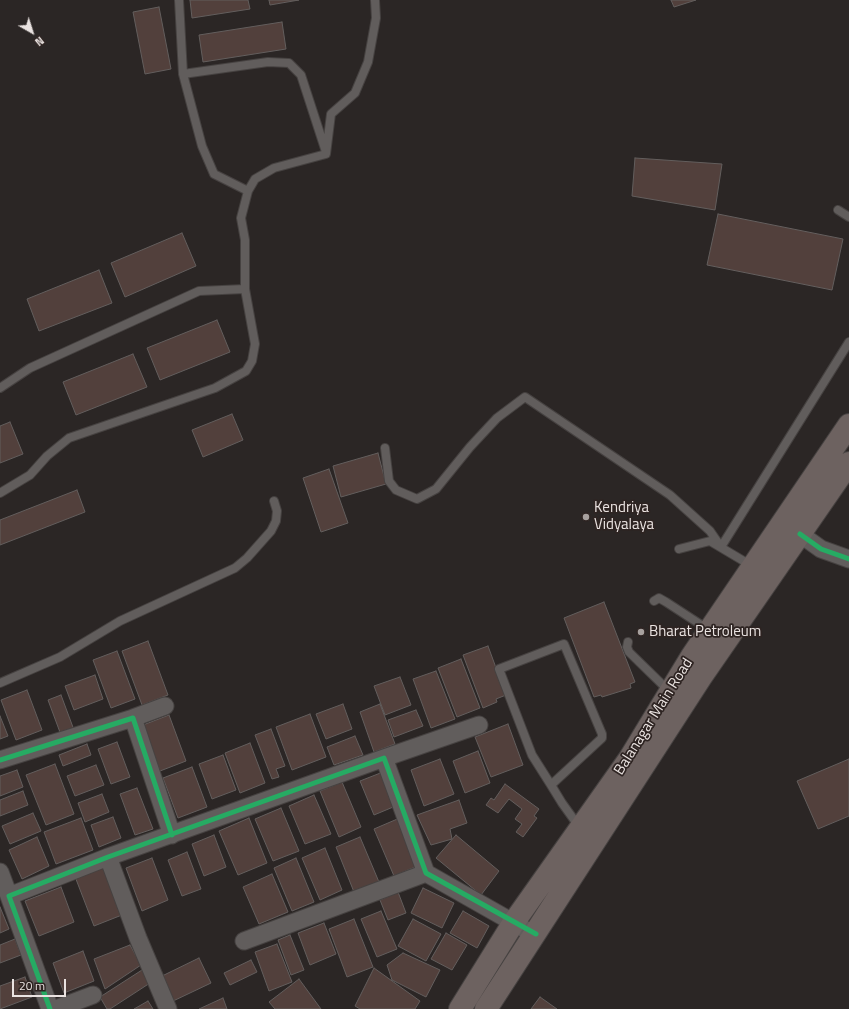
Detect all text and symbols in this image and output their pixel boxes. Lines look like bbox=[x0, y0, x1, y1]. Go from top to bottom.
north arrow bbox=[12, 12, 52, 52]
text: N bbox=[32, 33, 48, 50]
place label: Kendriya Vidyalaya bbox=[594, 499, 654, 534]
marker: Kendriya Vidyalaya bbox=[581, 512, 591, 522]
place label: Bharat Petroleum bbox=[649, 623, 761, 641]
marker: Bharat Petroleum bbox=[636, 627, 646, 637]
street label: Balanagar Main Road bbox=[611, 655, 697, 779]
scale bar bbox=[14, 971, 68, 997]
text: 20 m bbox=[19, 976, 45, 995]

